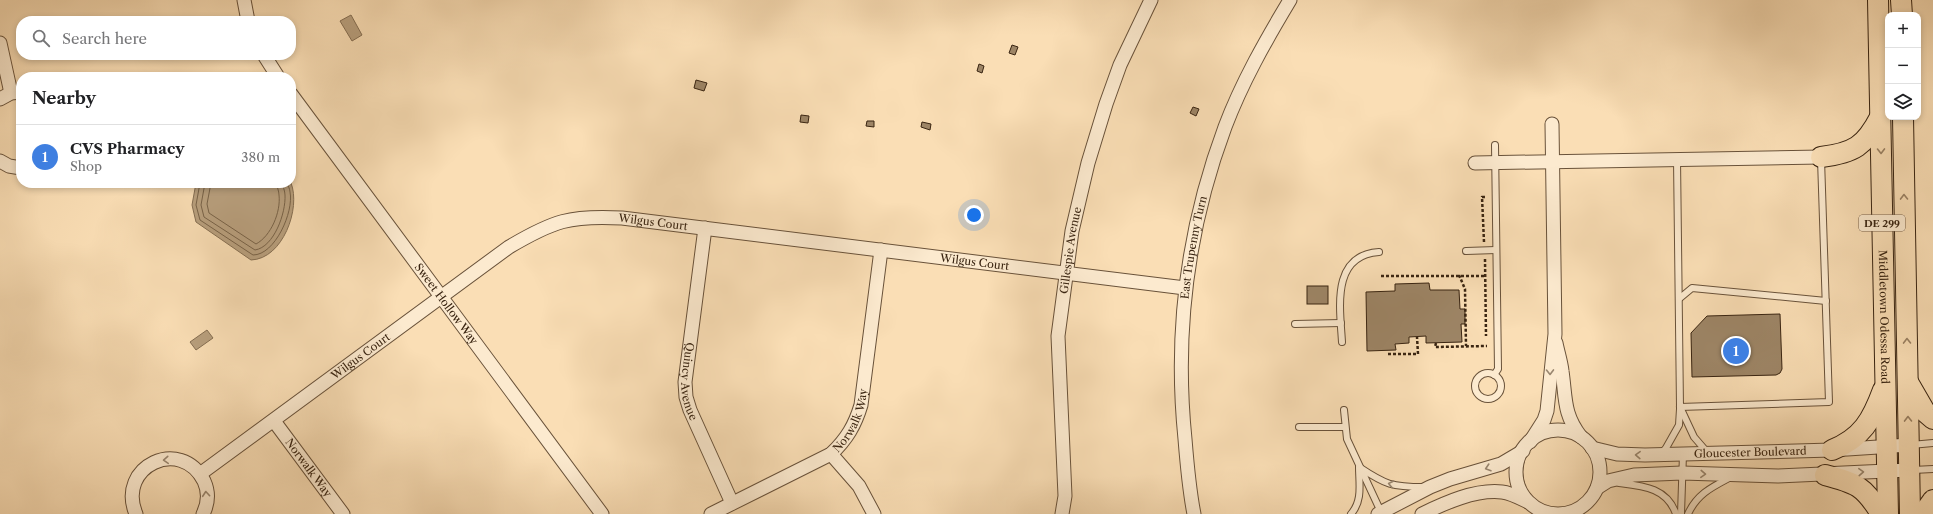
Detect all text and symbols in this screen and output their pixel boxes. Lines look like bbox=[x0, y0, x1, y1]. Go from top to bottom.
map controls bbox=[1885, 12, 1921, 120]
button: + bbox=[1885, 12, 1921, 48]
search box bbox=[16, 16, 296, 60]
icon: search bbox=[30, 27, 52, 49]
text: Search here bbox=[62, 29, 147, 48]
button: − bbox=[1885, 48, 1921, 84]
button: layers bbox=[1885, 84, 1921, 120]
text: Nearby bbox=[32, 88, 96, 108]
text: CVS Pharmacy bbox=[70, 139, 184, 158]
one-way arrow bbox=[1877, 148, 1885, 154]
text: 1 bbox=[42, 149, 48, 165]
text: 380 m bbox=[241, 149, 280, 165]
text: Shop bbox=[70, 158, 102, 174]
street label: East Trupenny Turn bbox=[1178, 194, 1210, 300]
one-way arrow bbox=[1900, 194, 1909, 200]
your location bbox=[964, 205, 984, 225]
street label: Gillespie Avenue bbox=[1057, 206, 1084, 295]
street label: Wilgus Court bbox=[617, 211, 689, 233]
road number: DE 299 bbox=[1859, 215, 1905, 231]
street label: Wilgus Court bbox=[938, 250, 1010, 273]
street label: Middletown Odessa Road bbox=[1876, 250, 1892, 384]
street label: Sweet Hollow Way bbox=[412, 260, 481, 348]
street label: Wilgus Court bbox=[327, 330, 393, 383]
pin: 1 bbox=[1723, 336, 1749, 366]
one-way arrow bbox=[1903, 338, 1911, 344]
street label: Quincy Avenue bbox=[678, 342, 701, 423]
one-way arrow bbox=[1546, 369, 1554, 375]
street label: Norwalk Way bbox=[830, 387, 870, 455]
one-way arrow bbox=[1904, 416, 1912, 422]
street label: Norwalk Way bbox=[282, 435, 335, 500]
street label: Gloucester Boulevard bbox=[1694, 444, 1807, 461]
one-way arrow bbox=[1635, 450, 1641, 459]
one-way arrow bbox=[163, 455, 169, 464]
one-way arrow bbox=[1485, 463, 1492, 472]
one-way arrow bbox=[1858, 468, 1864, 477]
one-way arrow bbox=[1700, 470, 1706, 479]
one-way arrow bbox=[1388, 481, 1394, 489]
one-way arrow bbox=[202, 491, 211, 497]

